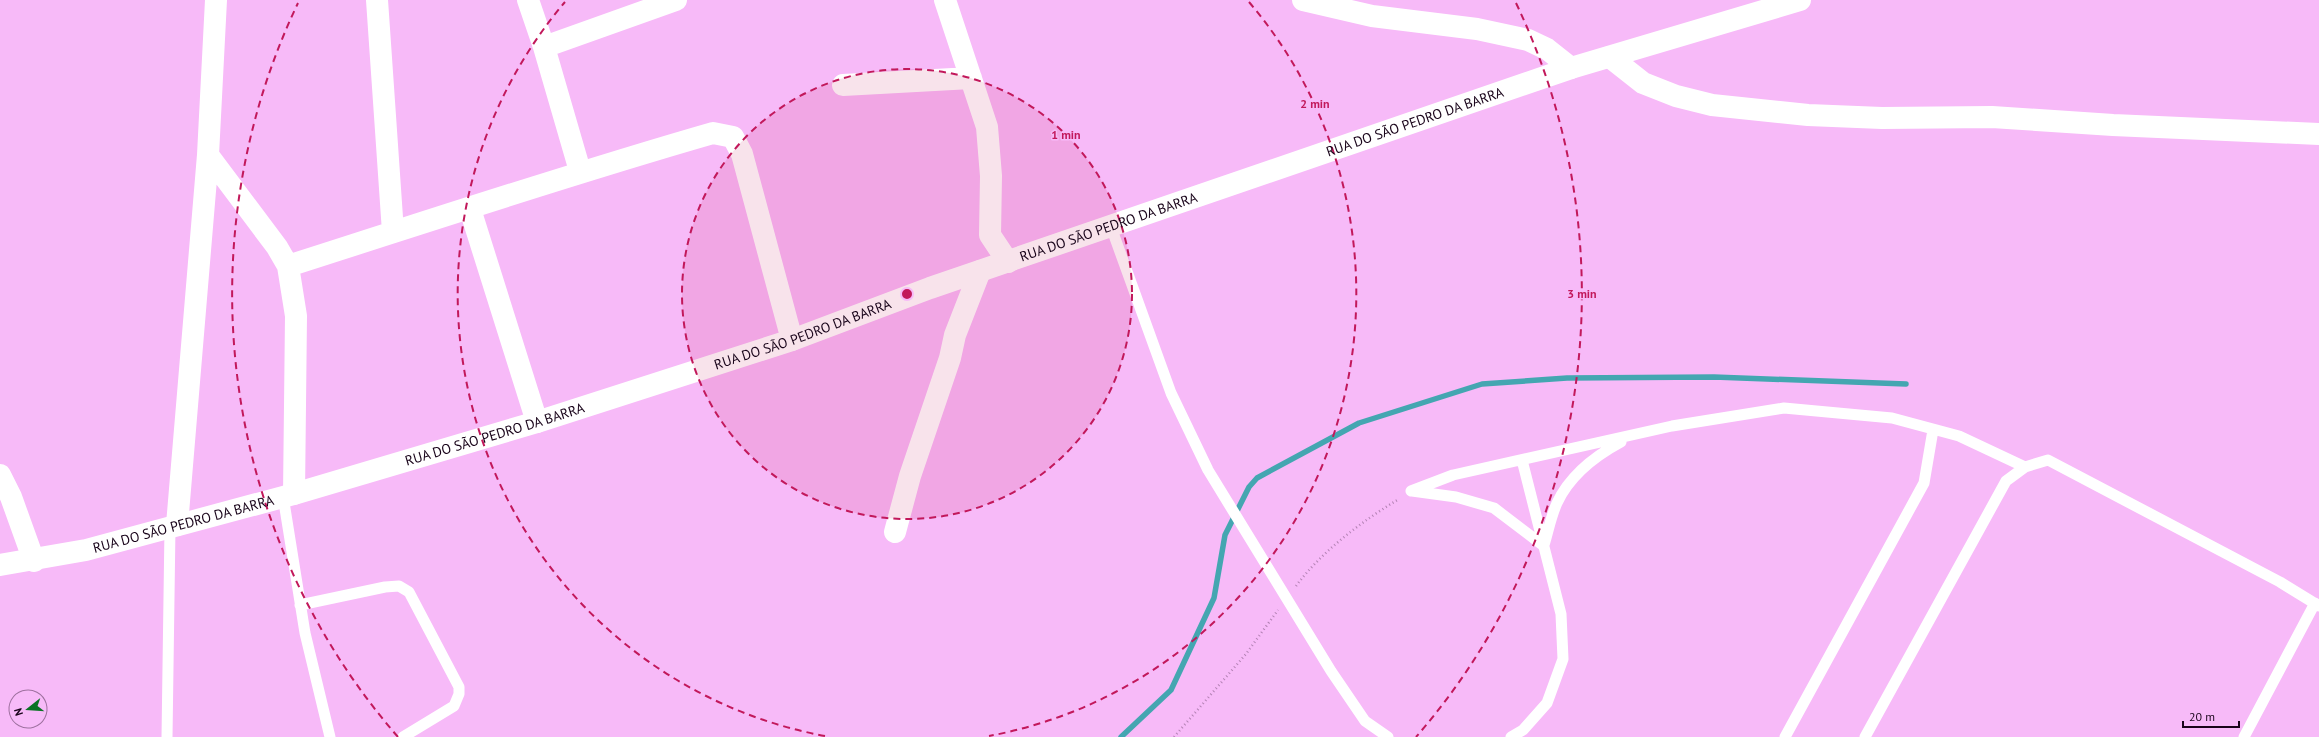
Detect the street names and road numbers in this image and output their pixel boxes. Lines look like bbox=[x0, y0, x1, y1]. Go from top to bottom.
street label: RUA DO SÃO PEDRO DA BARRA bbox=[1324, 83, 1507, 160]
street label: RUA DO SÃO PEDRO DA BARRA bbox=[1017, 188, 1200, 266]
street label: RUA DO SÃO PEDRO DA BARRA bbox=[712, 294, 894, 373]
street label: RUA DO SÃO PEDRO DA BARRA bbox=[403, 398, 587, 470]
street label: RUA DO SÃO PEDRO DA BARRA bbox=[91, 491, 276, 557]

